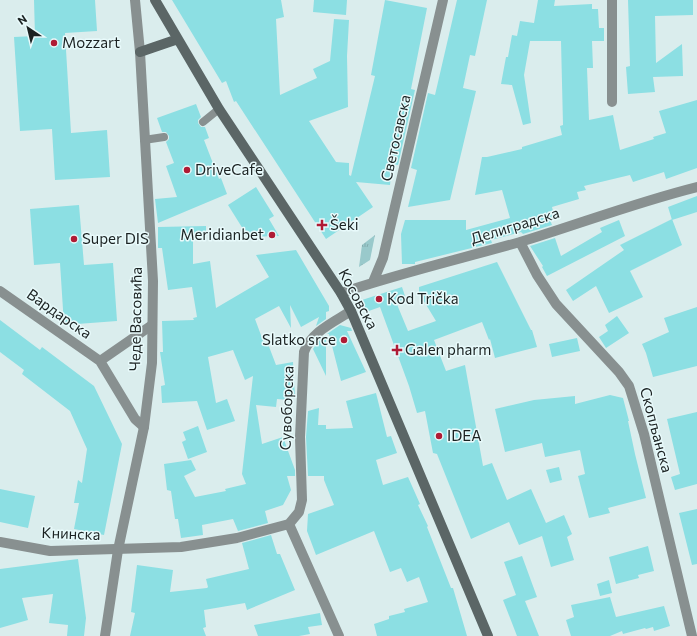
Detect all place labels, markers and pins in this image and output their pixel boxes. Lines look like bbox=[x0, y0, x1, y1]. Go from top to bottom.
place label: Mozzart bbox=[62, 33, 120, 51]
marker: Mozzart bbox=[49, 38, 59, 48]
place label: DriveCafe bbox=[195, 160, 263, 178]
marker: DriveCafe bbox=[182, 165, 192, 175]
place label: Šeki bbox=[330, 214, 359, 233]
marker: Šeki bbox=[317, 220, 327, 230]
place label: Meridianbet bbox=[180, 225, 264, 243]
place label: Super DIS bbox=[82, 229, 149, 247]
marker: Meridianbet bbox=[267, 230, 277, 240]
marker: Super DIS bbox=[69, 234, 79, 244]
place label: Kod Trička bbox=[387, 289, 459, 307]
marker: Kod Trička bbox=[374, 294, 384, 304]
place label: Slatko srce bbox=[262, 330, 336, 348]
marker: Slatko srce bbox=[339, 335, 349, 345]
place label: Galen pharm bbox=[405, 340, 491, 358]
marker: Galen pharm bbox=[392, 345, 402, 355]
place label: IDEA bbox=[447, 426, 482, 444]
marker: IDEA bbox=[434, 431, 444, 441]

